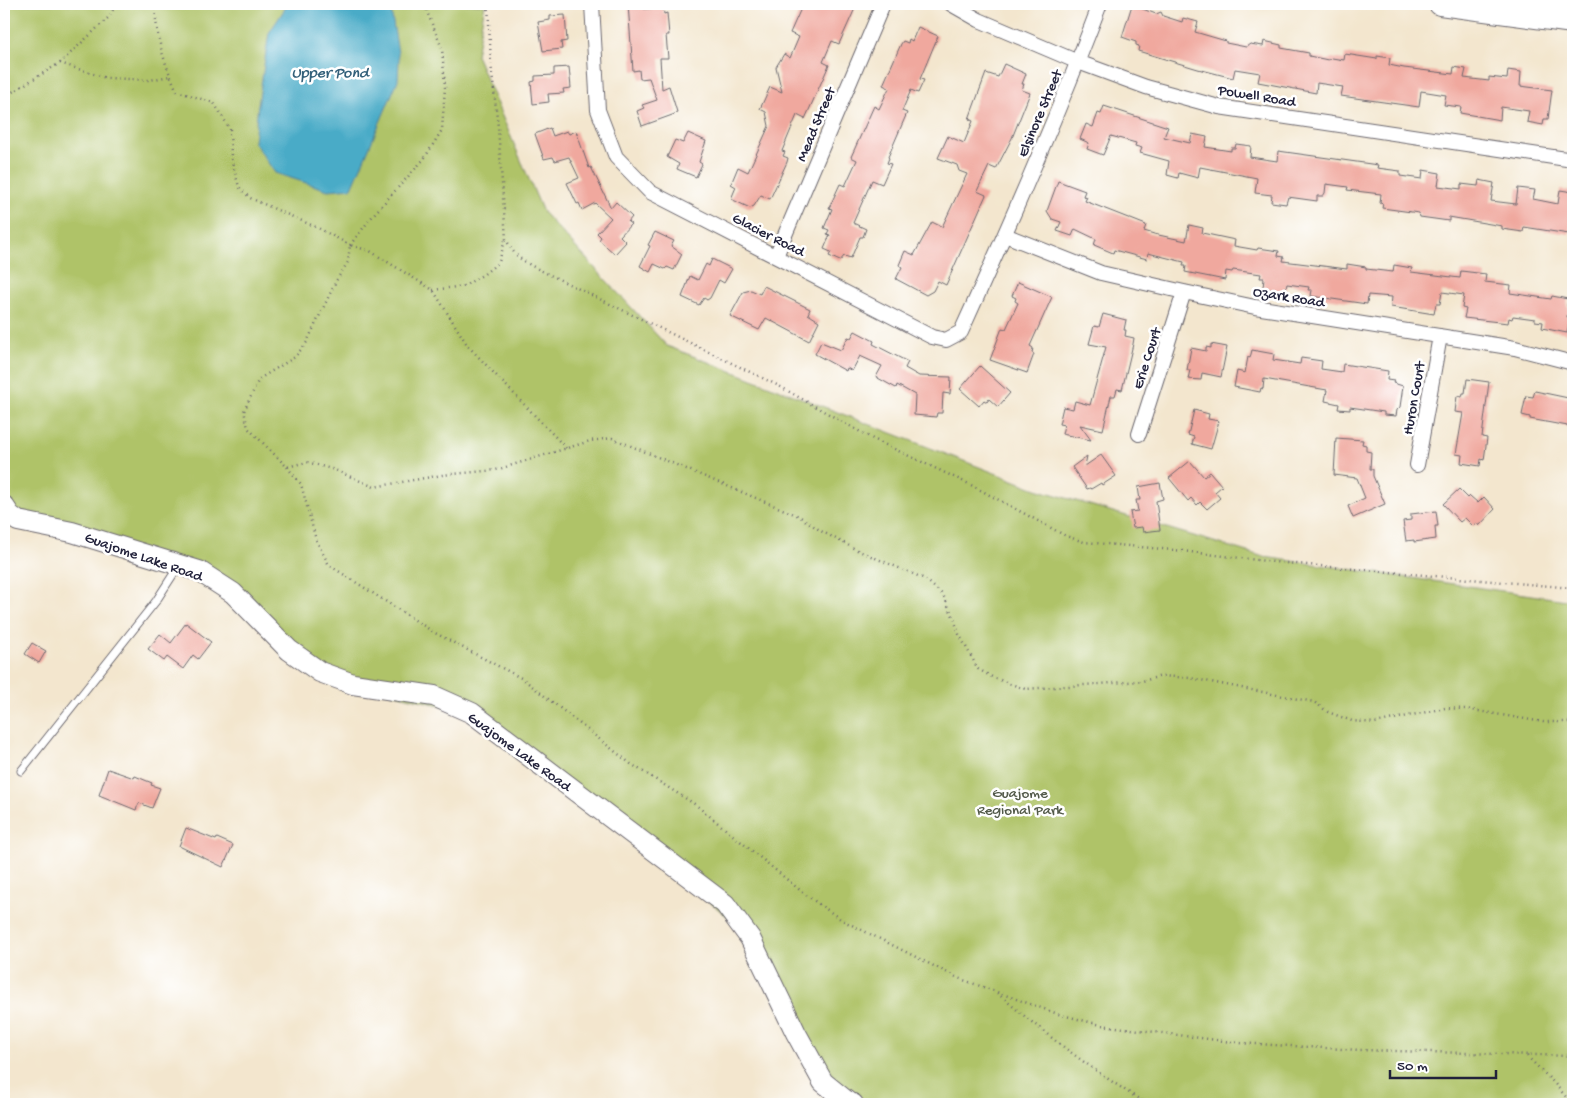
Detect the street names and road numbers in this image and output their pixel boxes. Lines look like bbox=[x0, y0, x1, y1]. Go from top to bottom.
street label: Elsinore Street bbox=[1014, 66, 1068, 160]
street label: Powell Road bbox=[1216, 82, 1298, 112]
street label: Mead Street bbox=[793, 83, 841, 165]
street label: Glacier Road bbox=[729, 210, 808, 262]
street label: Ozark Road bbox=[1252, 283, 1327, 313]
street label: Erie Court bbox=[1130, 324, 1167, 392]
street label: Huron Court bbox=[1400, 359, 1431, 436]
street label: Guajome Lake Road bbox=[82, 529, 206, 587]
street label: Guajome Lake Road bbox=[464, 709, 575, 797]

